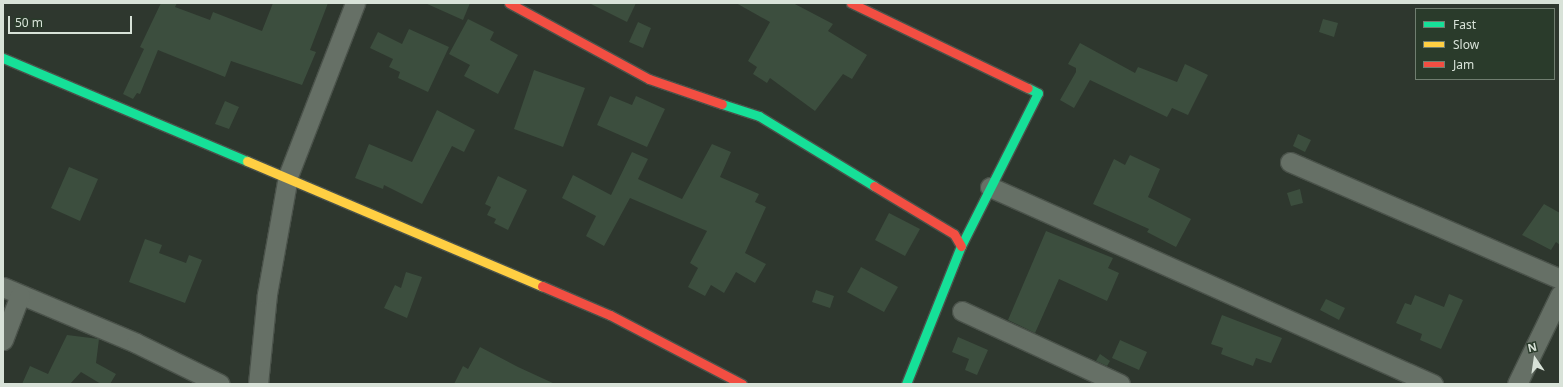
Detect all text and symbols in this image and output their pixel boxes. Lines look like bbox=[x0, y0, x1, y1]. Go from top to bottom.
scale bar bbox=[10, 8, 134, 34]
legend bbox=[1415, 8, 1555, 80]
text: 50 m bbox=[15, 14, 43, 31]
text: Fast bbox=[1453, 16, 1476, 33]
text: Slow bbox=[1453, 36, 1479, 53]
text: Jam bbox=[1453, 56, 1474, 73]
north arrow bbox=[1515, 339, 1555, 379]
text: N bbox=[1526, 339, 1538, 355]

